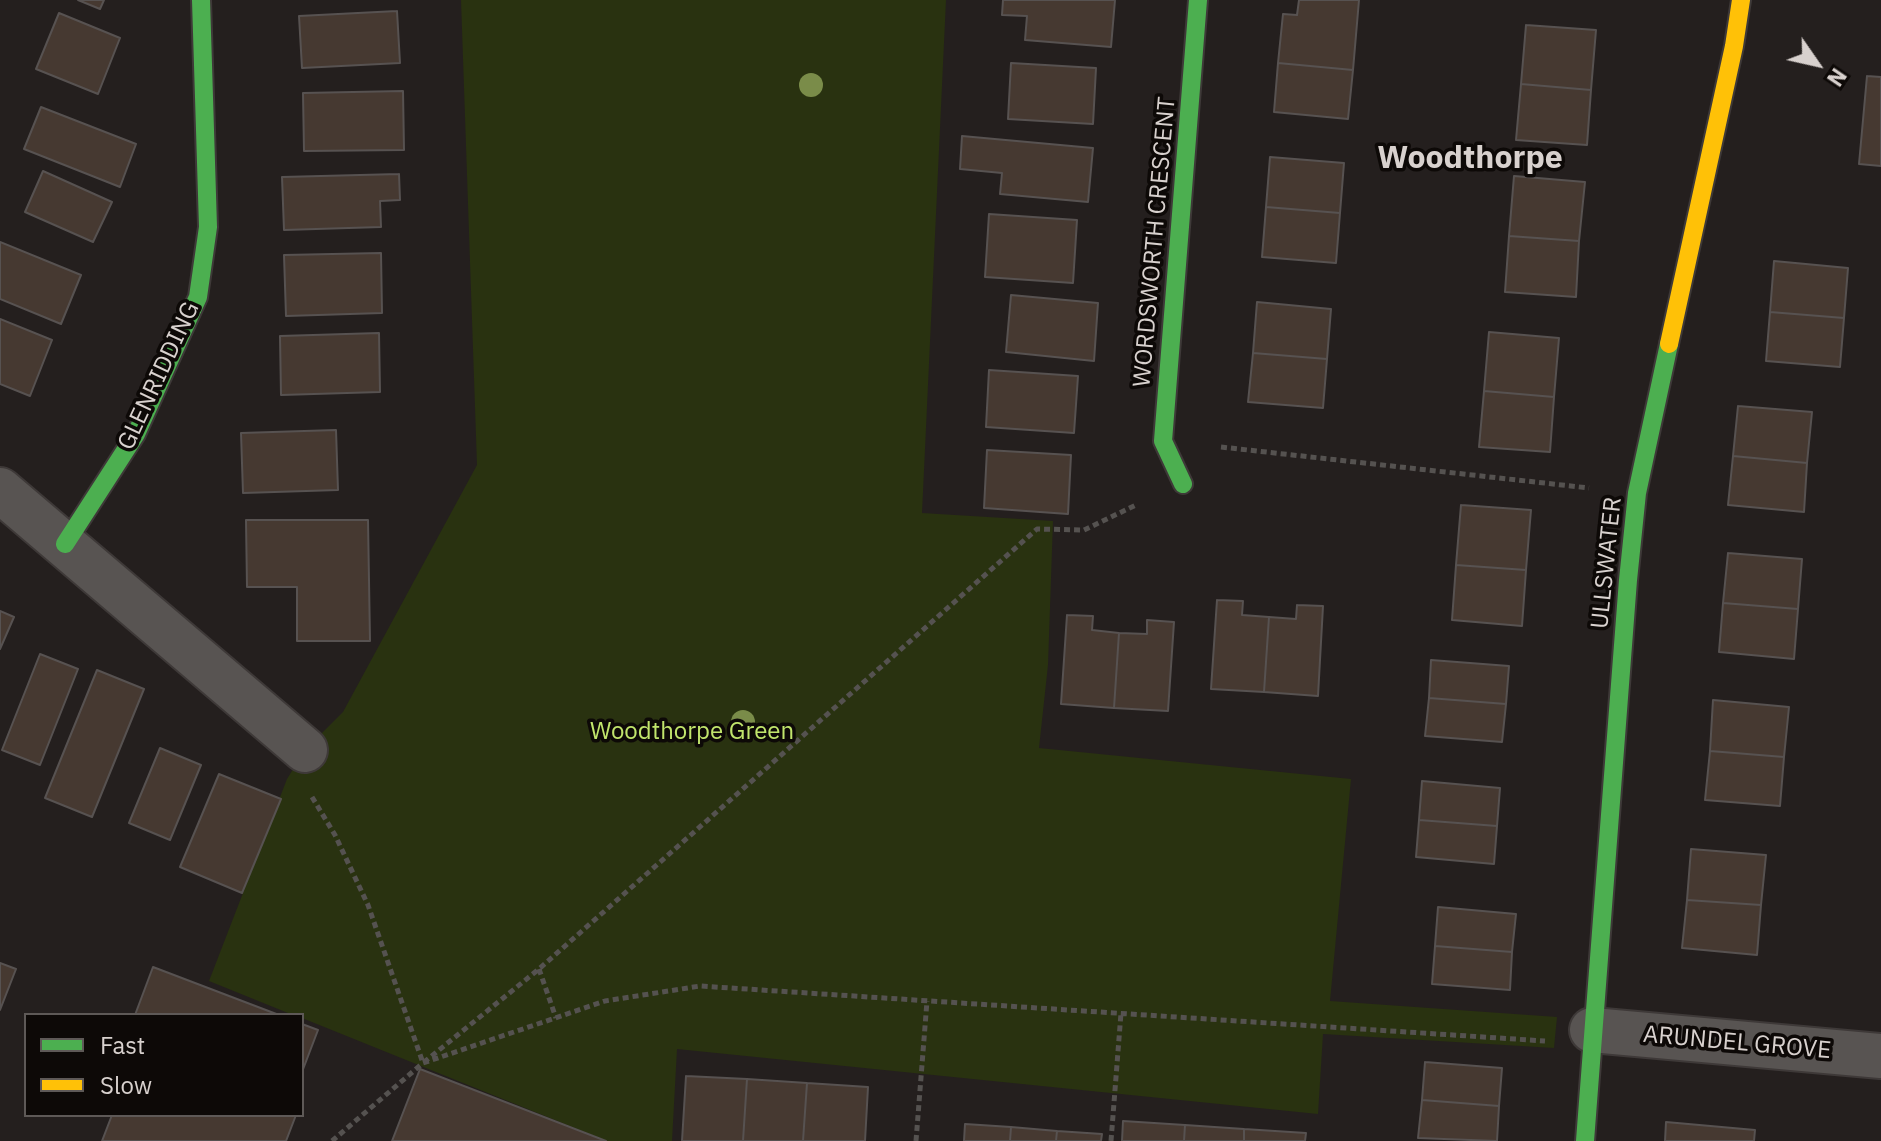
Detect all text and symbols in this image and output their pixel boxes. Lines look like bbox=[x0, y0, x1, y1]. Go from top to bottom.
north arrow bbox=[1777, 24, 1857, 104]
text: N bbox=[1821, 63, 1854, 92]
street label: WORDSWORTH CRESCENT bbox=[1128, 96, 1182, 388]
district label: Woodthorpe bbox=[1377, 140, 1563, 178]
street label: GLENRIDDING bbox=[112, 297, 206, 455]
street label: ULLSWATER bbox=[1586, 496, 1628, 630]
park label: Woodthorpe Green bbox=[590, 718, 794, 746]
legend bbox=[24, 1013, 304, 1117]
street label: ARUNDEL GROVE bbox=[1642, 1020, 1832, 1066]
text: Fast bbox=[100, 1029, 145, 1061]
text: Slow bbox=[100, 1069, 152, 1101]

